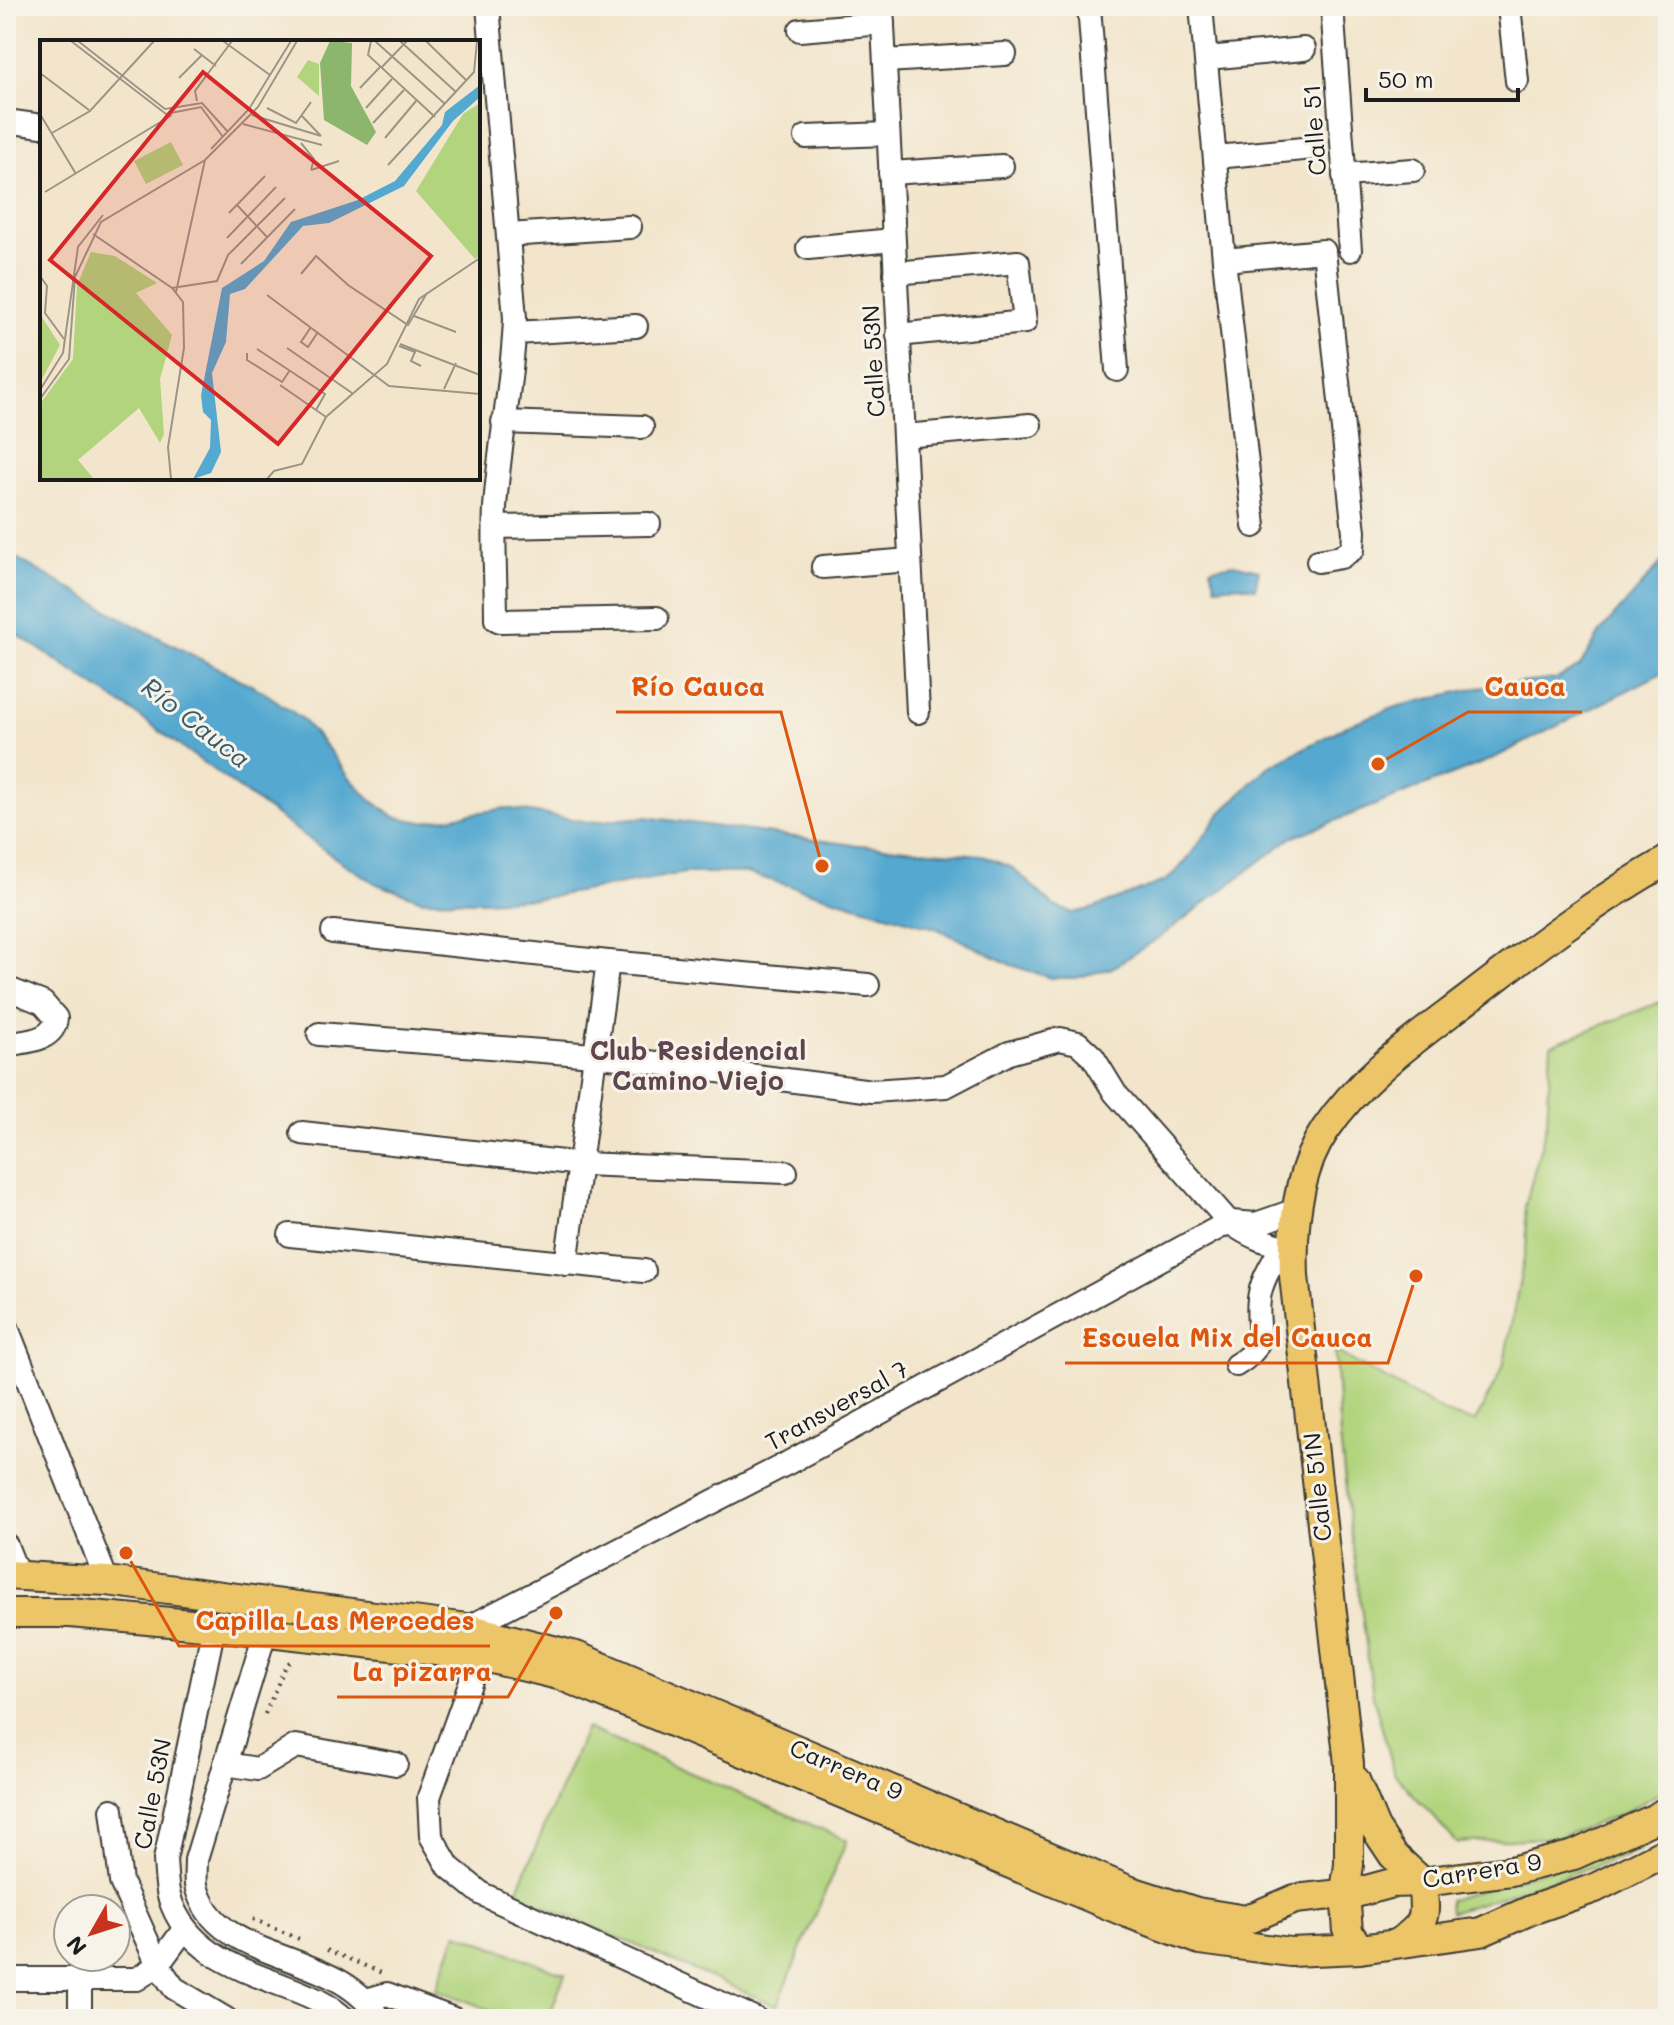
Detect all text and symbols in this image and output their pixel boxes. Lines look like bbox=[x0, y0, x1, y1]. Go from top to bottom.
inset map bbox=[40, 40, 480, 480]
scale bar bbox=[1366, 52, 1518, 102]
text: 50 m bbox=[1378, 63, 1434, 94]
street label: Calle 51 bbox=[1295, 83, 1332, 177]
street label: Calle 53N bbox=[854, 304, 891, 418]
callout: Río Cauca bbox=[616, 662, 781, 712]
callout: Cauca bbox=[1468, 662, 1582, 712]
water label: Río Cauca bbox=[135, 669, 258, 775]
text: Río Cauca bbox=[631, 669, 765, 703]
text: Cauca bbox=[1484, 669, 1566, 703]
district label: Club Residencial Camino Viejo bbox=[590, 1033, 806, 1097]
callout: Escuela Mix del Cauca bbox=[1065, 1313, 1388, 1363]
text: Escuela Mix del Cauca bbox=[1082, 1320, 1372, 1354]
street label: Transversal 7 bbox=[759, 1353, 913, 1457]
street label: Calle 51N bbox=[1295, 1431, 1338, 1543]
callout: Capilla Las Mercedes bbox=[179, 1596, 490, 1646]
text: Capilla Las Mercedes bbox=[195, 1603, 475, 1637]
callout: La pizarra bbox=[337, 1647, 508, 1697]
text: La pizarra bbox=[352, 1654, 492, 1688]
street label: Carrera 9 bbox=[785, 1731, 908, 1806]
street label: Calle 53N bbox=[126, 1736, 177, 1852]
street label: Carrera 9 bbox=[1420, 1845, 1543, 1894]
north arrow bbox=[52, 1893, 132, 1973]
text: N bbox=[60, 1930, 93, 1962]

